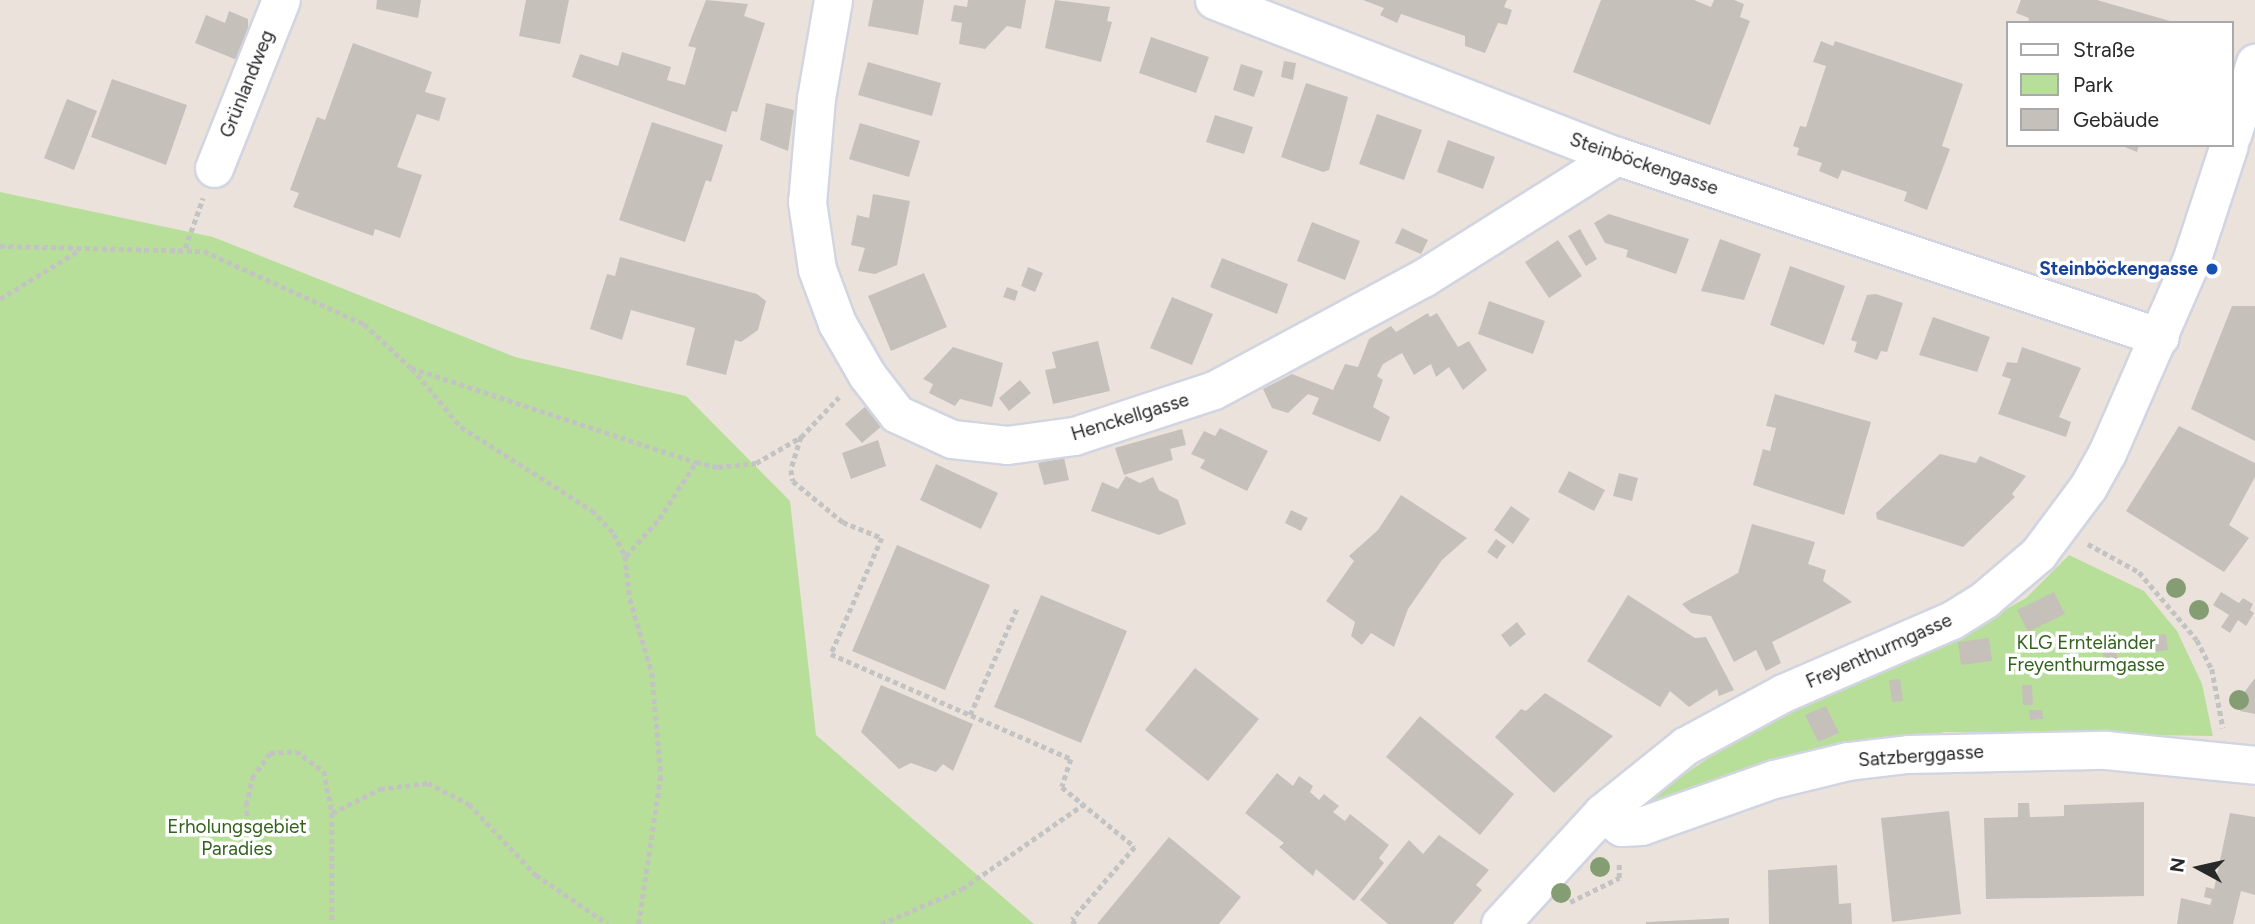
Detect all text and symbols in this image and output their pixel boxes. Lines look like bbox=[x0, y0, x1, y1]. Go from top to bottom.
legend bbox=[2007, 21, 2234, 147]
street label: Grünlandweg bbox=[215, 27, 279, 141]
text: Straße bbox=[2073, 37, 2135, 62]
text: Park bbox=[2073, 72, 2113, 97]
text: Gebäude bbox=[2073, 107, 2159, 132]
street label: Steinböckengasse bbox=[1567, 128, 1721, 200]
place label: Steinböckengasse bbox=[2039, 258, 2198, 280]
marker: Steinböckengasse bbox=[2204, 261, 2220, 277]
street label: Henckellgasse bbox=[1068, 388, 1192, 446]
street label: Freyenthurmgasse bbox=[1803, 609, 1955, 693]
park label: KLG Ernteländer Freyenthurmgasse bbox=[2007, 632, 2165, 676]
street label: Satzberggasse bbox=[1857, 740, 1985, 772]
park label: Erholungsgebiet Paradies bbox=[167, 816, 307, 860]
north arrow bbox=[2164, 833, 2234, 903]
text: N bbox=[2165, 856, 2190, 874]

